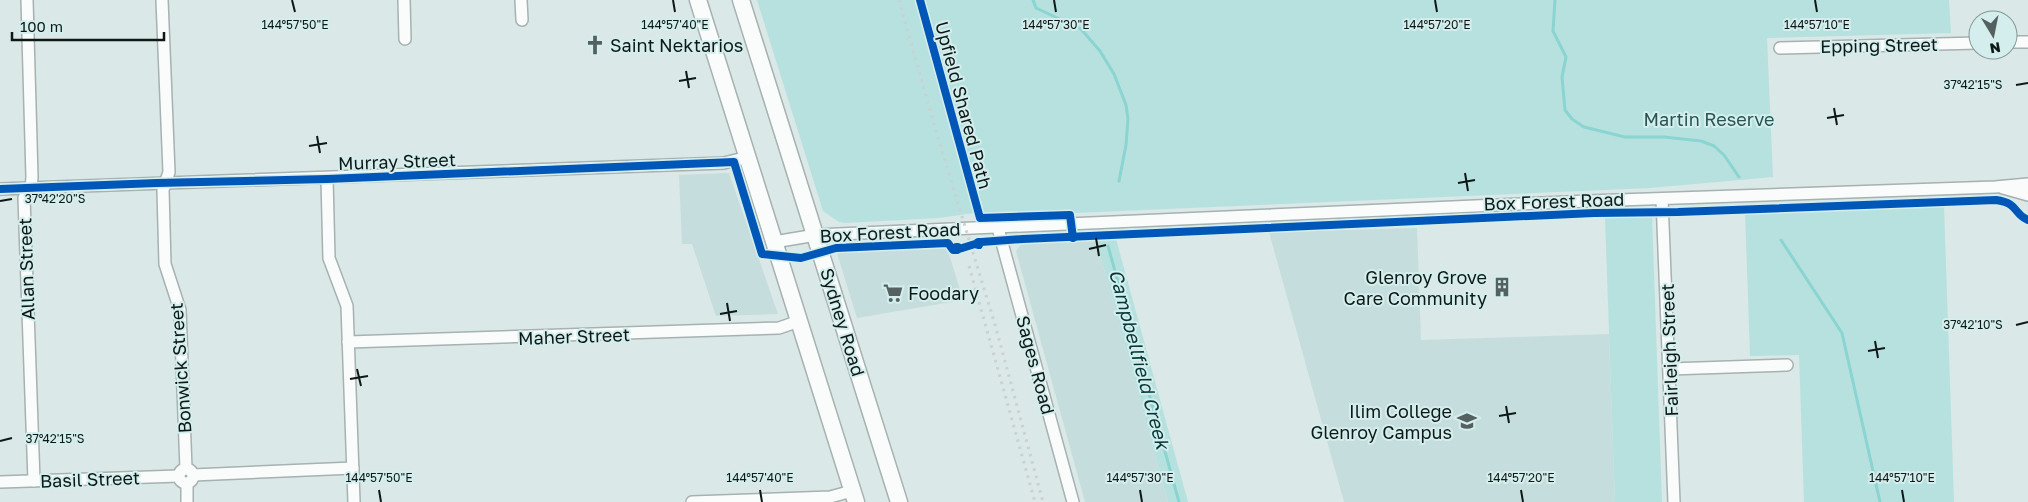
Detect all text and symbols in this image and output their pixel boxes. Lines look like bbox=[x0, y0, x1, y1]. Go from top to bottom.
scale bar bbox=[12, 10, 165, 42]
north arrow bbox=[1968, 10, 2018, 60]
text: 100 m bbox=[20, 17, 63, 35]
text: 144°57'50"E bbox=[262, 17, 328, 32]
text: 144°57'40"E bbox=[641, 17, 709, 32]
text: 144°57'30"E bbox=[1023, 17, 1089, 32]
text: 144°57'20"E bbox=[1404, 17, 1470, 32]
text: 144°57'10"E bbox=[1784, 17, 1850, 32]
street label: Upfield Shared Path bbox=[931, 19, 997, 191]
street label: Epping Street bbox=[1820, 33, 1938, 57]
church icon: Saint Nektarios bbox=[584, 34, 606, 56]
place label: Saint Nektarios bbox=[610, 34, 743, 56]
text: N bbox=[1989, 39, 2002, 58]
text: 37°42'15"S bbox=[1943, 77, 2003, 92]
park label: Martin Reserve bbox=[1644, 108, 1774, 130]
street label: Murray Street bbox=[338, 148, 456, 174]
street label: Box Forest Road bbox=[1483, 188, 1625, 214]
text: 37°42'20"S bbox=[25, 191, 86, 206]
street label: Box Forest Road bbox=[819, 217, 961, 247]
street label: Allan Street bbox=[13, 218, 39, 320]
street label: Sydney Road bbox=[816, 265, 870, 379]
place label: Glenroy Grove Care Community bbox=[1343, 266, 1487, 309]
water label: Campbellfield Creek bbox=[1105, 267, 1176, 453]
building icon: Glenroy Grove Care Community bbox=[1491, 276, 1513, 298]
supermarket icon: Foodary bbox=[882, 282, 904, 304]
place label: Foodary bbox=[908, 282, 979, 304]
street label: Fairleigh Street bbox=[1656, 283, 1682, 417]
street label: Bonwick Street bbox=[164, 302, 196, 434]
street label: Sages Road bbox=[1012, 313, 1060, 417]
text: 37°42'10"S bbox=[1943, 317, 2003, 332]
street label: Maher Street bbox=[518, 323, 630, 349]
place label: Ilim College Glenroy Campus bbox=[1311, 400, 1452, 443]
school or university icon: Ilim College Glenroy Campus bbox=[1456, 410, 1478, 432]
text: 37°42'15"S bbox=[25, 431, 85, 446]
street label: Basil Street bbox=[40, 466, 140, 492]
text: 144°57'50"E bbox=[346, 470, 412, 485]
text: 144°57'40"E bbox=[726, 470, 794, 485]
text: 144°57'30"E bbox=[1107, 470, 1173, 485]
text: 144°57'20"E bbox=[1488, 470, 1554, 485]
text: 144°57'10"E bbox=[1869, 470, 1935, 485]

